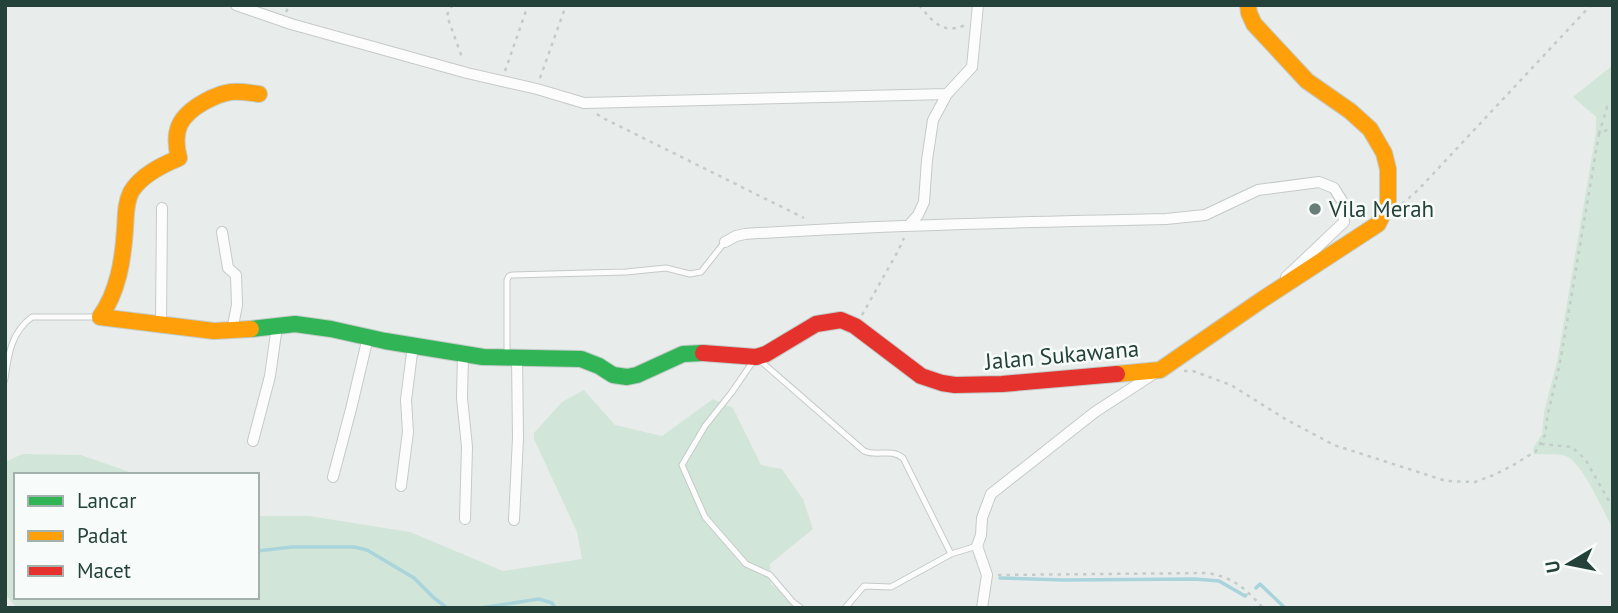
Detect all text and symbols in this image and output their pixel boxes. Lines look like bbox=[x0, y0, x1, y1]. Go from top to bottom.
place label: Vila Merah bbox=[1328, 194, 1434, 223]
marker: Vila Merah bbox=[1307, 201, 1323, 217]
street label: Jalan Sukawana bbox=[983, 333, 1140, 376]
legend bbox=[14, 473, 259, 599]
text: Lancar bbox=[77, 487, 136, 514]
text: Padat bbox=[77, 522, 127, 549]
north arrow bbox=[1534, 529, 1604, 599]
text: Macet bbox=[77, 557, 131, 584]
text: U bbox=[1539, 559, 1565, 575]

